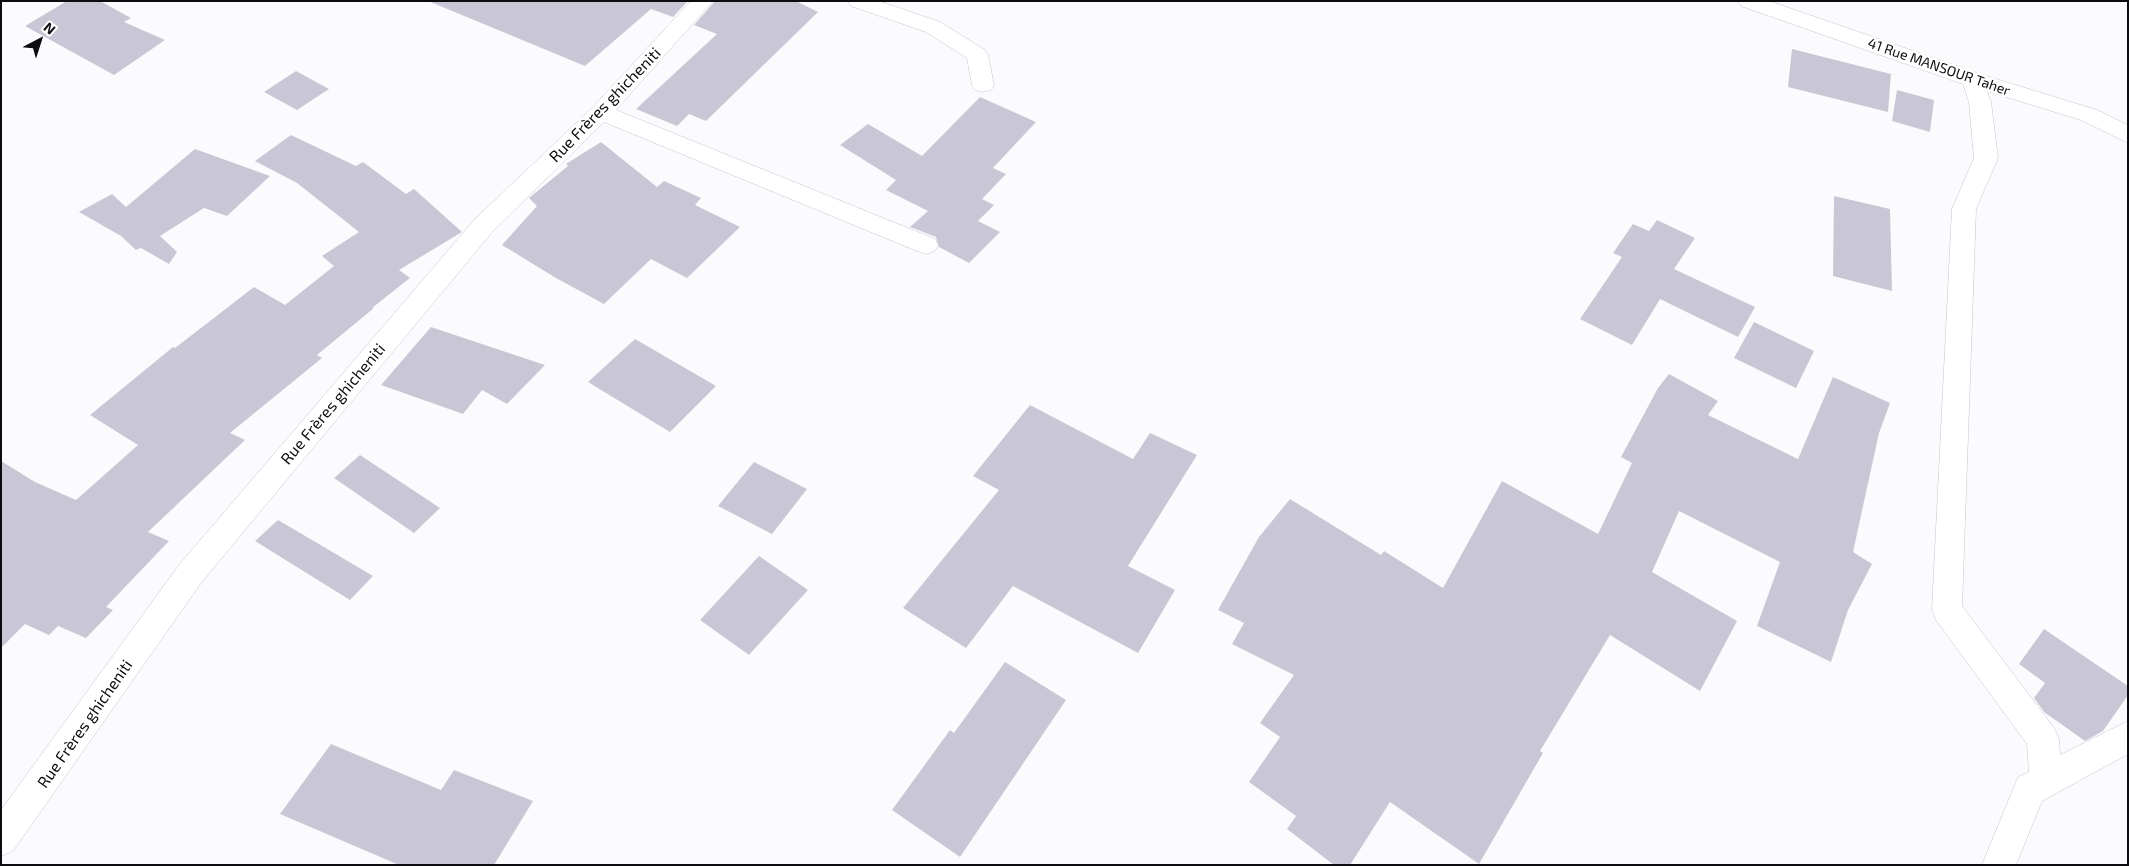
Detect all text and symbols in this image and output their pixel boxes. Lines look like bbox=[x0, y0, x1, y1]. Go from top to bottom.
north arrow bbox=[15, 15, 65, 65]
text: N bbox=[41, 18, 59, 38]
street label: 41 Rue MANSOUR Taher bbox=[1866, 35, 2012, 99]
street label: Rue Frères ghicheniti bbox=[545, 44, 665, 166]
street label: Rue Frères ghicheniti bbox=[277, 340, 389, 468]
street label: Rue Frères ghicheniti bbox=[34, 656, 136, 792]

